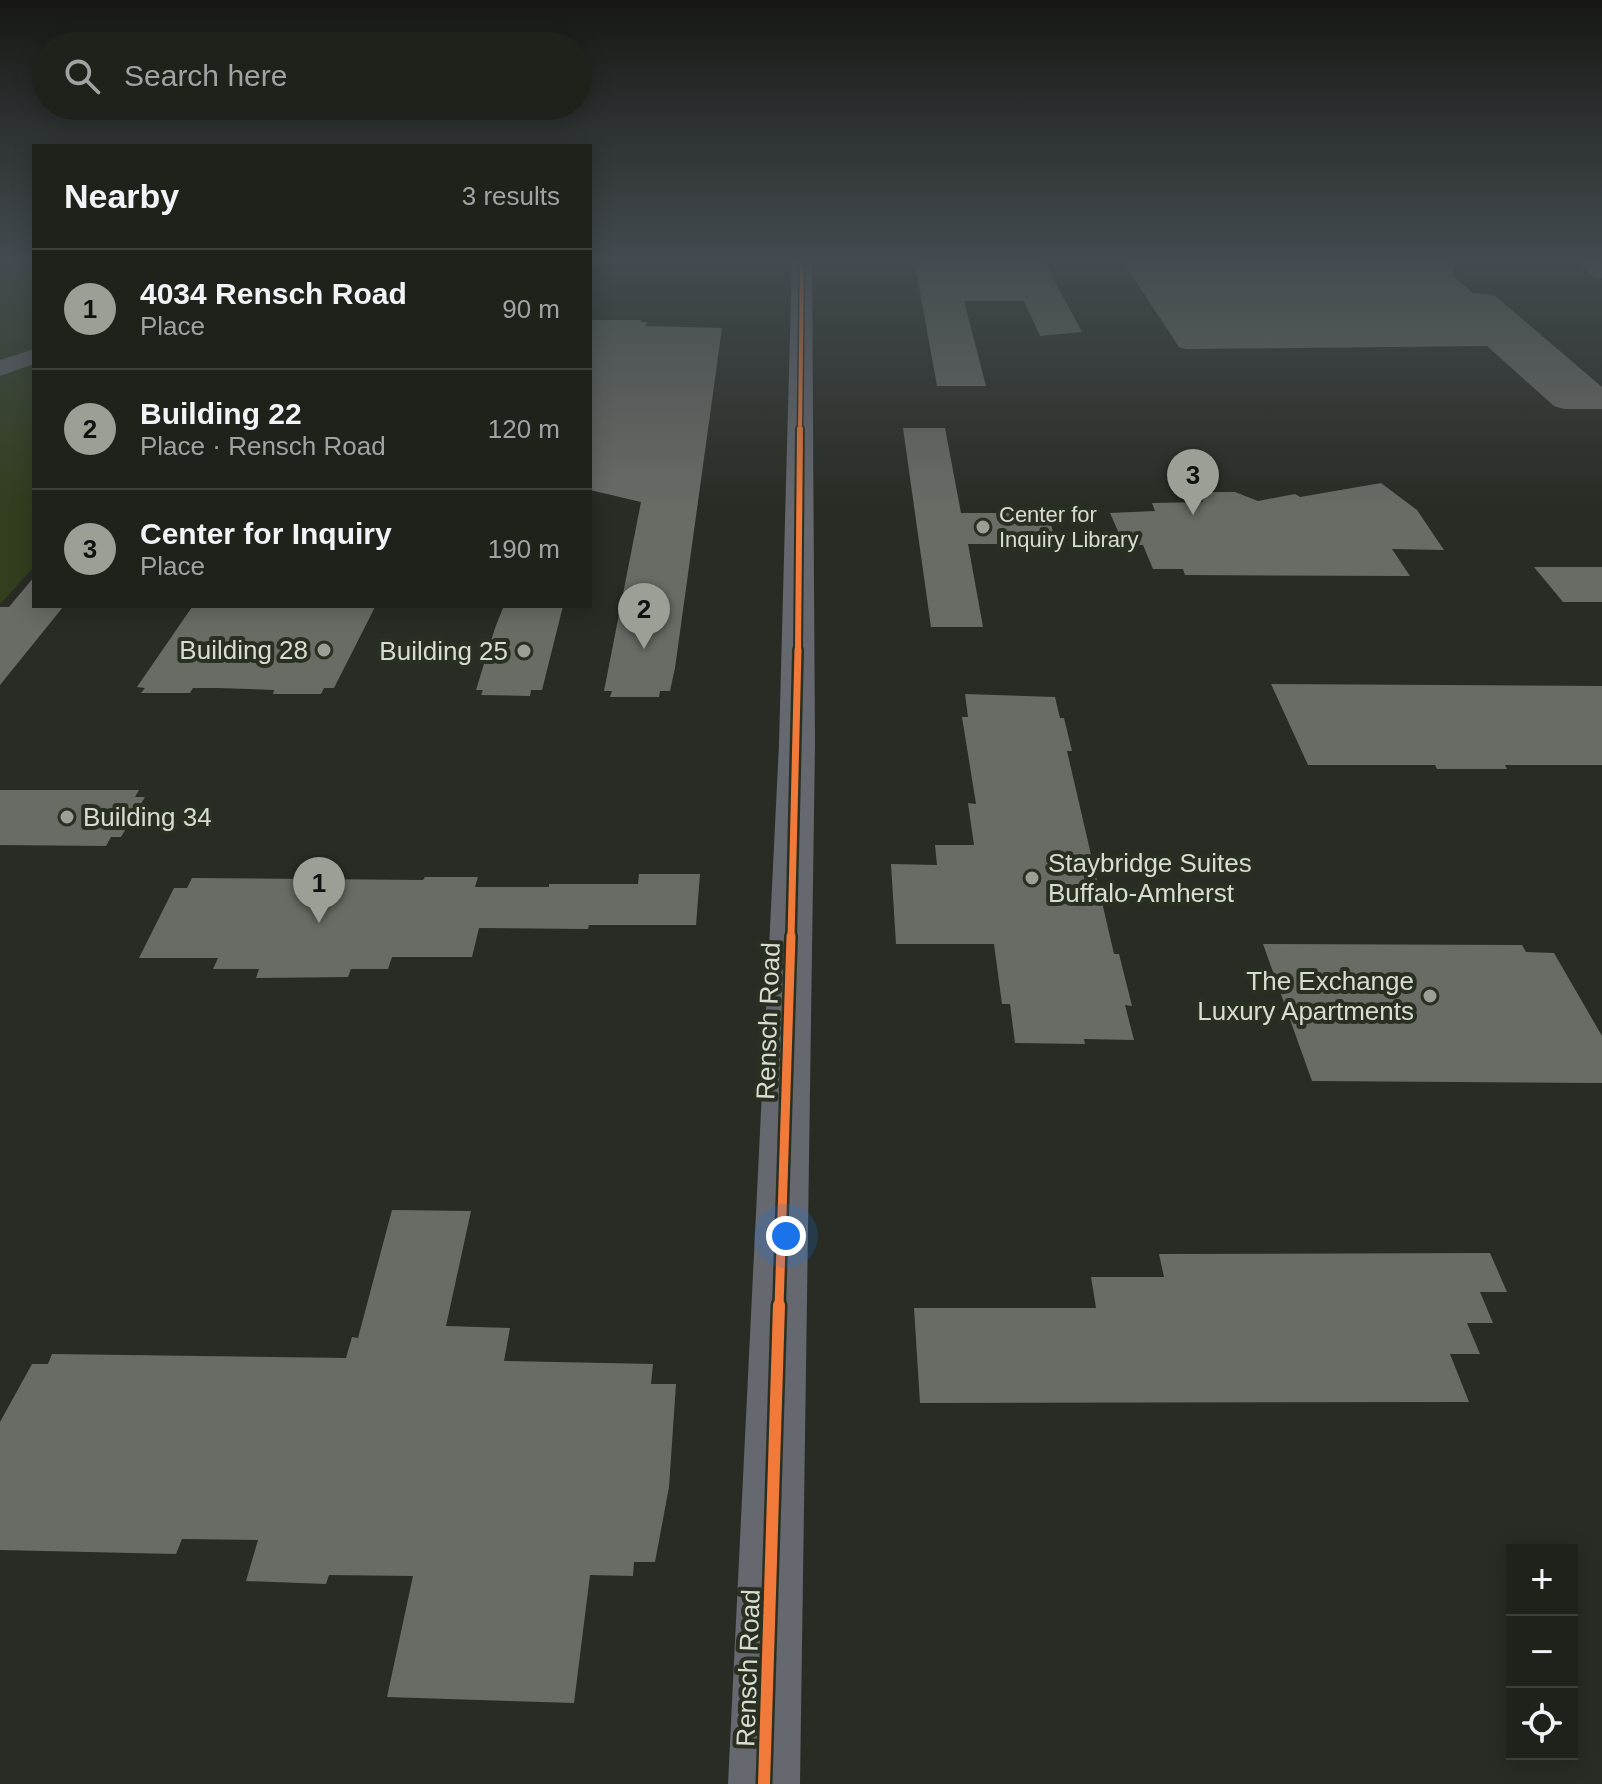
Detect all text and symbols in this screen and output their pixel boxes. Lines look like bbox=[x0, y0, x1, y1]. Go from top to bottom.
search box bbox=[32, 32, 592, 120]
icon: search bbox=[60, 54, 104, 98]
text: Search here bbox=[124, 59, 287, 92]
text: Nearby bbox=[64, 177, 179, 215]
text: 3 results bbox=[462, 181, 560, 211]
text: 4034 Rensch Road bbox=[140, 277, 407, 310]
text: 1 bbox=[83, 294, 97, 324]
text: 90 m bbox=[502, 294, 560, 324]
text: Place bbox=[140, 311, 205, 341]
text: Building 22 bbox=[140, 397, 302, 430]
text: 2 bbox=[83, 414, 97, 444]
text: 120 m bbox=[488, 414, 560, 444]
text: Place · Rensch Road bbox=[140, 431, 386, 461]
pin: 3 bbox=[1167, 449, 1219, 515]
place label: Center for Inquiry Library bbox=[999, 502, 1138, 552]
text: Center for Inquiry bbox=[140, 517, 392, 550]
marker: Center for Inquiry Library bbox=[974, 518, 992, 536]
text: 3 bbox=[83, 534, 97, 564]
text: 190 m bbox=[488, 534, 560, 564]
text: Place bbox=[140, 551, 205, 581]
pin: 2 bbox=[618, 583, 670, 649]
place label: Building 28 bbox=[179, 635, 308, 665]
place label: Building 25 bbox=[379, 636, 508, 666]
marker: Building 28 bbox=[315, 641, 333, 659]
marker: Building 25 bbox=[515, 642, 533, 660]
place label: Building 34 bbox=[83, 802, 212, 832]
marker: Building 34 bbox=[58, 808, 76, 826]
place label: Staybridge Suites Buffalo-Amherst bbox=[1048, 848, 1252, 908]
pin: 1 bbox=[293, 857, 345, 923]
marker: Staybridge Suites Buffalo-Amherst bbox=[1023, 869, 1041, 887]
street label: Rensch Road bbox=[750, 942, 786, 1100]
place label: The Exchange Luxury Apartments bbox=[1197, 966, 1414, 1026]
marker: The Exchange Luxury Apartments bbox=[1421, 987, 1439, 1005]
your location bbox=[766, 1216, 806, 1256]
map controls bbox=[1506, 1544, 1578, 1760]
button: + bbox=[1506, 1544, 1578, 1616]
street label: Rensch Road bbox=[730, 1589, 766, 1747]
button: − bbox=[1506, 1616, 1578, 1688]
button: locate bbox=[1506, 1688, 1578, 1760]

